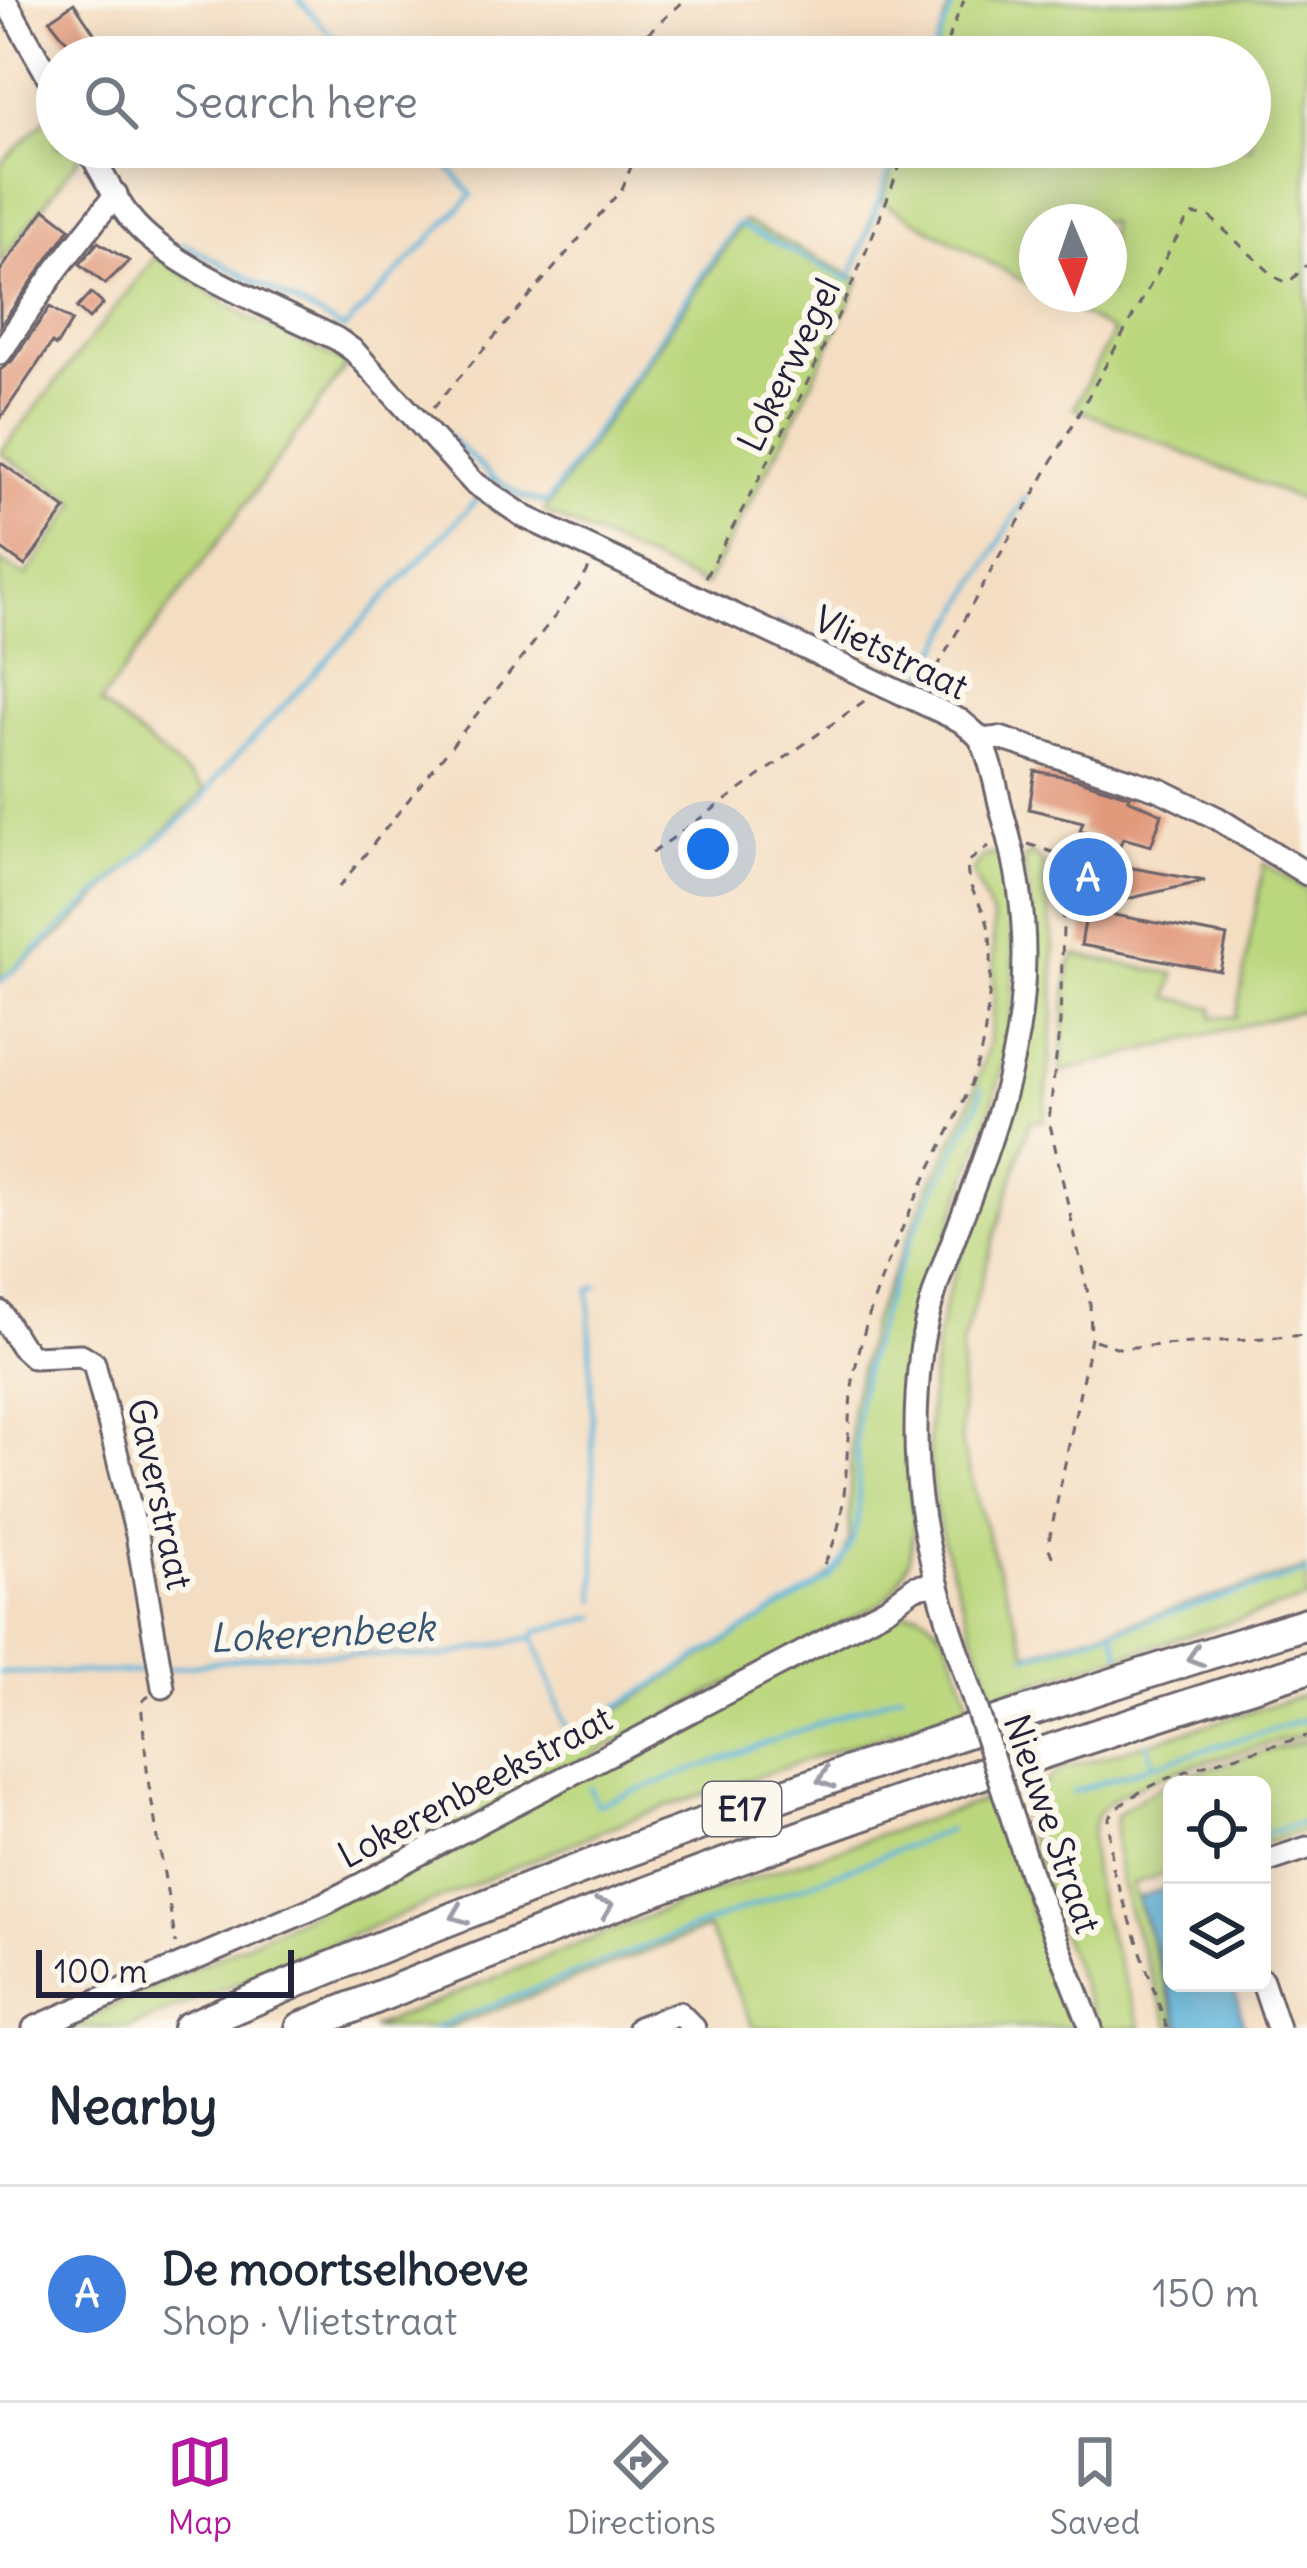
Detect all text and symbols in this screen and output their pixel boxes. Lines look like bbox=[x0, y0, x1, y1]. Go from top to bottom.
search box bbox=[36, 36, 1271, 168]
icon: search bbox=[78, 69, 144, 135]
text: Search here bbox=[174, 74, 418, 130]
north arrow bbox=[1019, 204, 1127, 312]
street label: Lokerwegel bbox=[728, 271, 850, 459]
street label: Vlietstraat bbox=[807, 596, 975, 710]
your location bbox=[678, 819, 738, 879]
pin: A bbox=[1049, 832, 1127, 922]
street label: Gaverstraat bbox=[118, 1394, 202, 1594]
water label: Lokerenbeek bbox=[208, 1602, 439, 1663]
one-way arrow bbox=[1185, 1643, 1206, 1668]
street label: Lokerenbeekstraat bbox=[330, 1696, 620, 1878]
street label: Nieuwe Straat bbox=[994, 1709, 1110, 1939]
one-way arrow bbox=[815, 1765, 836, 1790]
map controls bbox=[1163, 1776, 1271, 1992]
button: locate bbox=[1163, 1776, 1271, 1884]
road number: E17 bbox=[703, 1782, 781, 1836]
button: layers bbox=[1163, 1884, 1271, 1992]
one-way arrow bbox=[593, 1896, 614, 1921]
one-way arrow bbox=[450, 1901, 471, 1925]
scale bar bbox=[36, 1944, 294, 1997]
text: 100 m bbox=[54, 1950, 147, 1992]
text: Nearby bbox=[48, 2074, 217, 2138]
text: De moortselhoeve bbox=[162, 2241, 529, 2297]
text: A bbox=[74, 2269, 100, 2318]
text: 150 m bbox=[1152, 2269, 1259, 2318]
text: Shop · Vlietstraat bbox=[162, 2297, 457, 2346]
tab: Map bbox=[167, 2429, 233, 2543]
tab: Directions bbox=[567, 2429, 716, 2543]
tab: Saved bbox=[1050, 2429, 1140, 2543]

